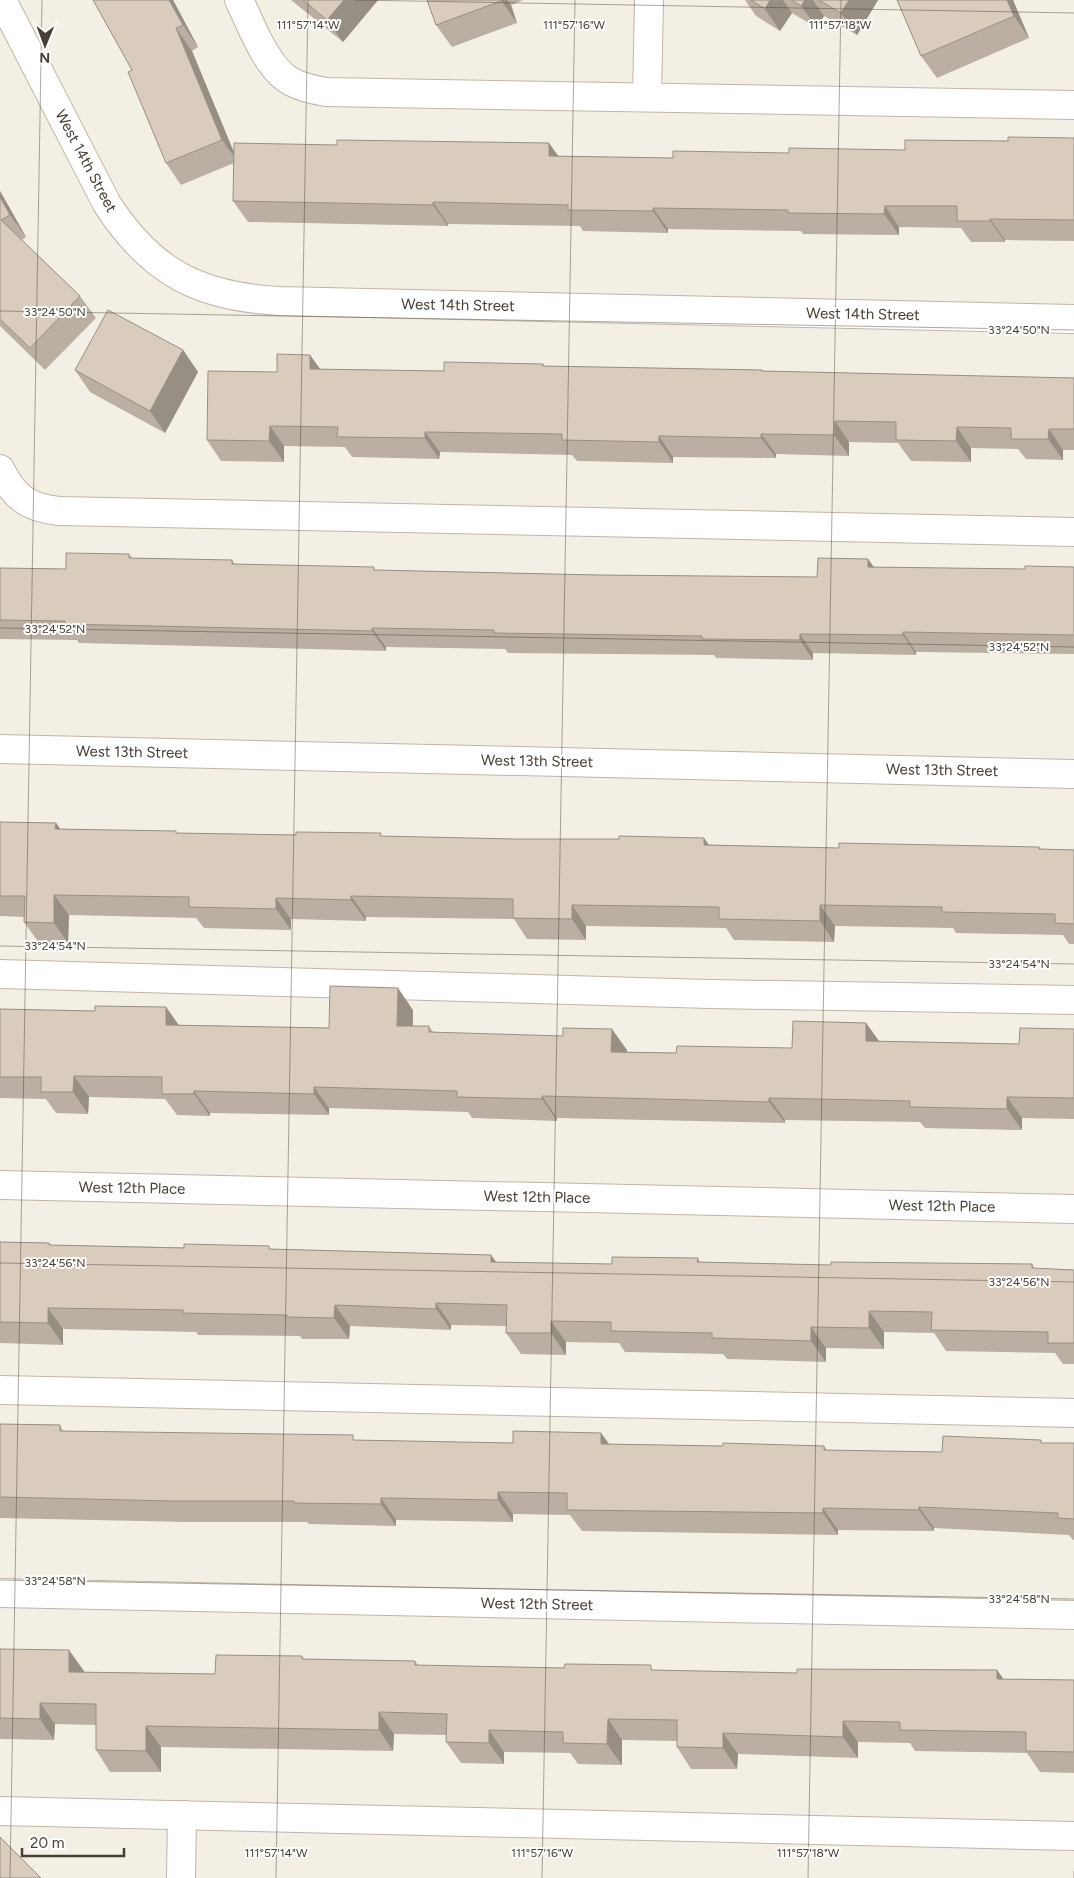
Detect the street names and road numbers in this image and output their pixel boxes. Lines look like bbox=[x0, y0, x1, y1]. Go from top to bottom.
street label: West 14th Street bbox=[51, 107, 121, 216]
street label: West 14th Street bbox=[401, 295, 515, 315]
street label: West 14th Street bbox=[806, 304, 920, 324]
street label: West 13th Street bbox=[76, 742, 189, 762]
street label: West 13th Street bbox=[481, 751, 594, 771]
street label: West 13th Street bbox=[886, 760, 999, 780]
street label: West 12th Place bbox=[79, 1178, 185, 1198]
street label: West 12th Place bbox=[484, 1187, 590, 1207]
street label: West 12th Place bbox=[889, 1196, 995, 1216]
street label: West 12th Street bbox=[481, 1594, 594, 1614]

